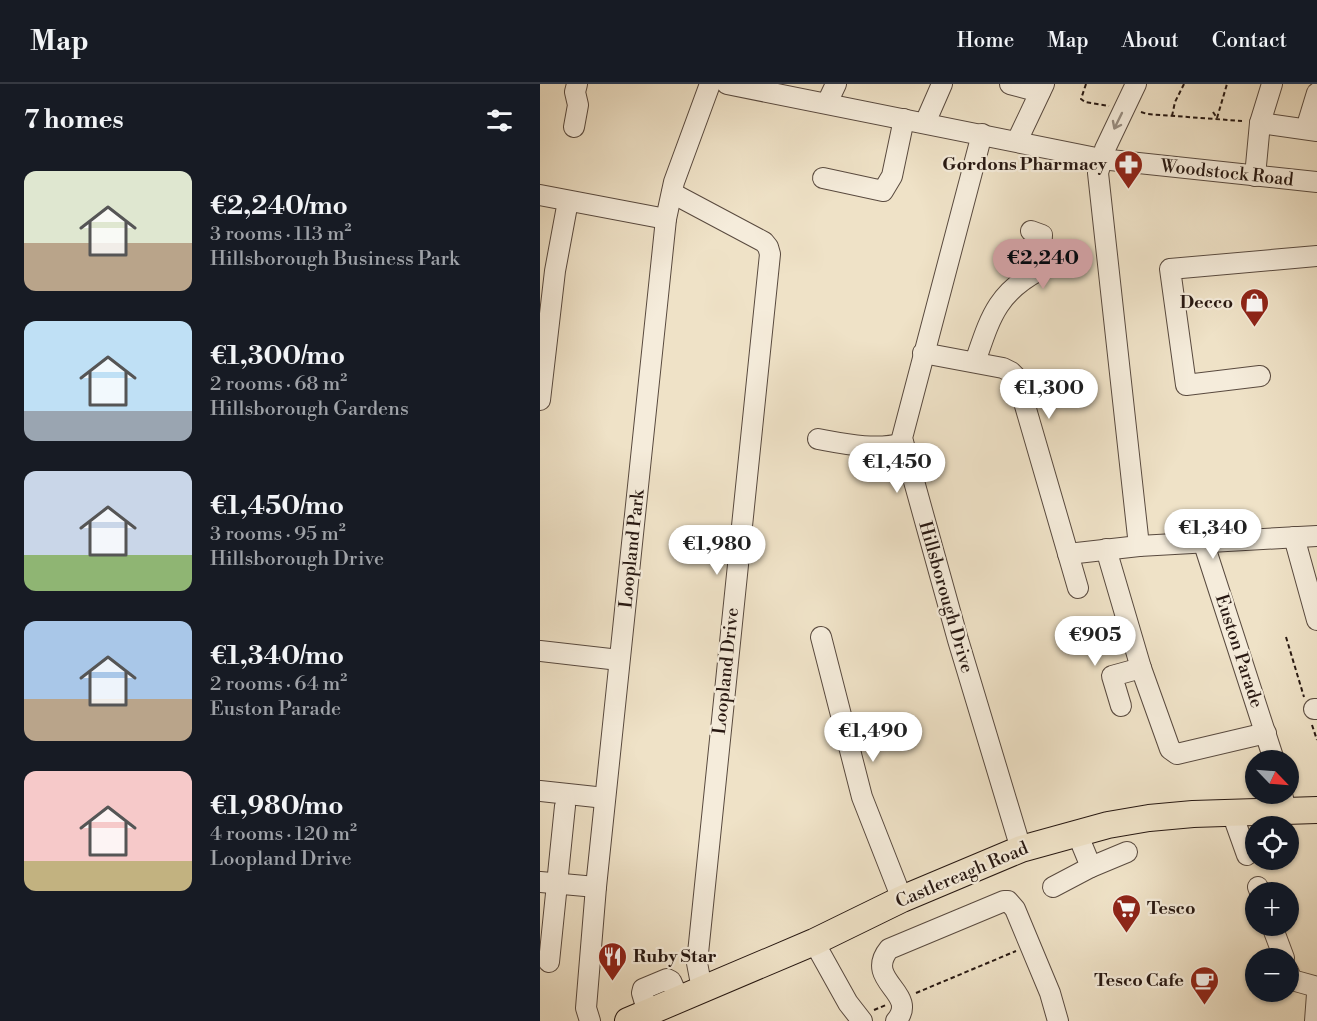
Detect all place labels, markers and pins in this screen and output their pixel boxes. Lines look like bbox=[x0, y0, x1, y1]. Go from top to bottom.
pharmacy icon: Gordons Pharmacy bbox=[1112, 148, 1144, 190]
place label: Gordons Pharmacy bbox=[942, 153, 1108, 176]
pin: €2,240 bbox=[994, 239, 1092, 290]
shop icon: Decco bbox=[1238, 286, 1270, 328]
place label: Decco bbox=[1180, 291, 1233, 314]
pin: €1,300 bbox=[1000, 369, 1098, 420]
pin: €1,450 bbox=[848, 443, 946, 494]
pin: €1,340 bbox=[1164, 509, 1262, 560]
pin: €1,980 bbox=[668, 525, 766, 576]
pin: €905 bbox=[1059, 616, 1131, 667]
pin: €1,490 bbox=[824, 712, 922, 763]
supermarket icon: Tesco bbox=[1110, 892, 1142, 934]
place label: Tesco bbox=[1147, 897, 1196, 920]
restaurant icon: Ruby Star bbox=[596, 940, 628, 982]
place label: Ruby Star bbox=[633, 945, 717, 968]
cafe icon: Tesco Cafe bbox=[1189, 964, 1221, 1006]
place label: Tesco Cafe bbox=[1094, 969, 1184, 992]

